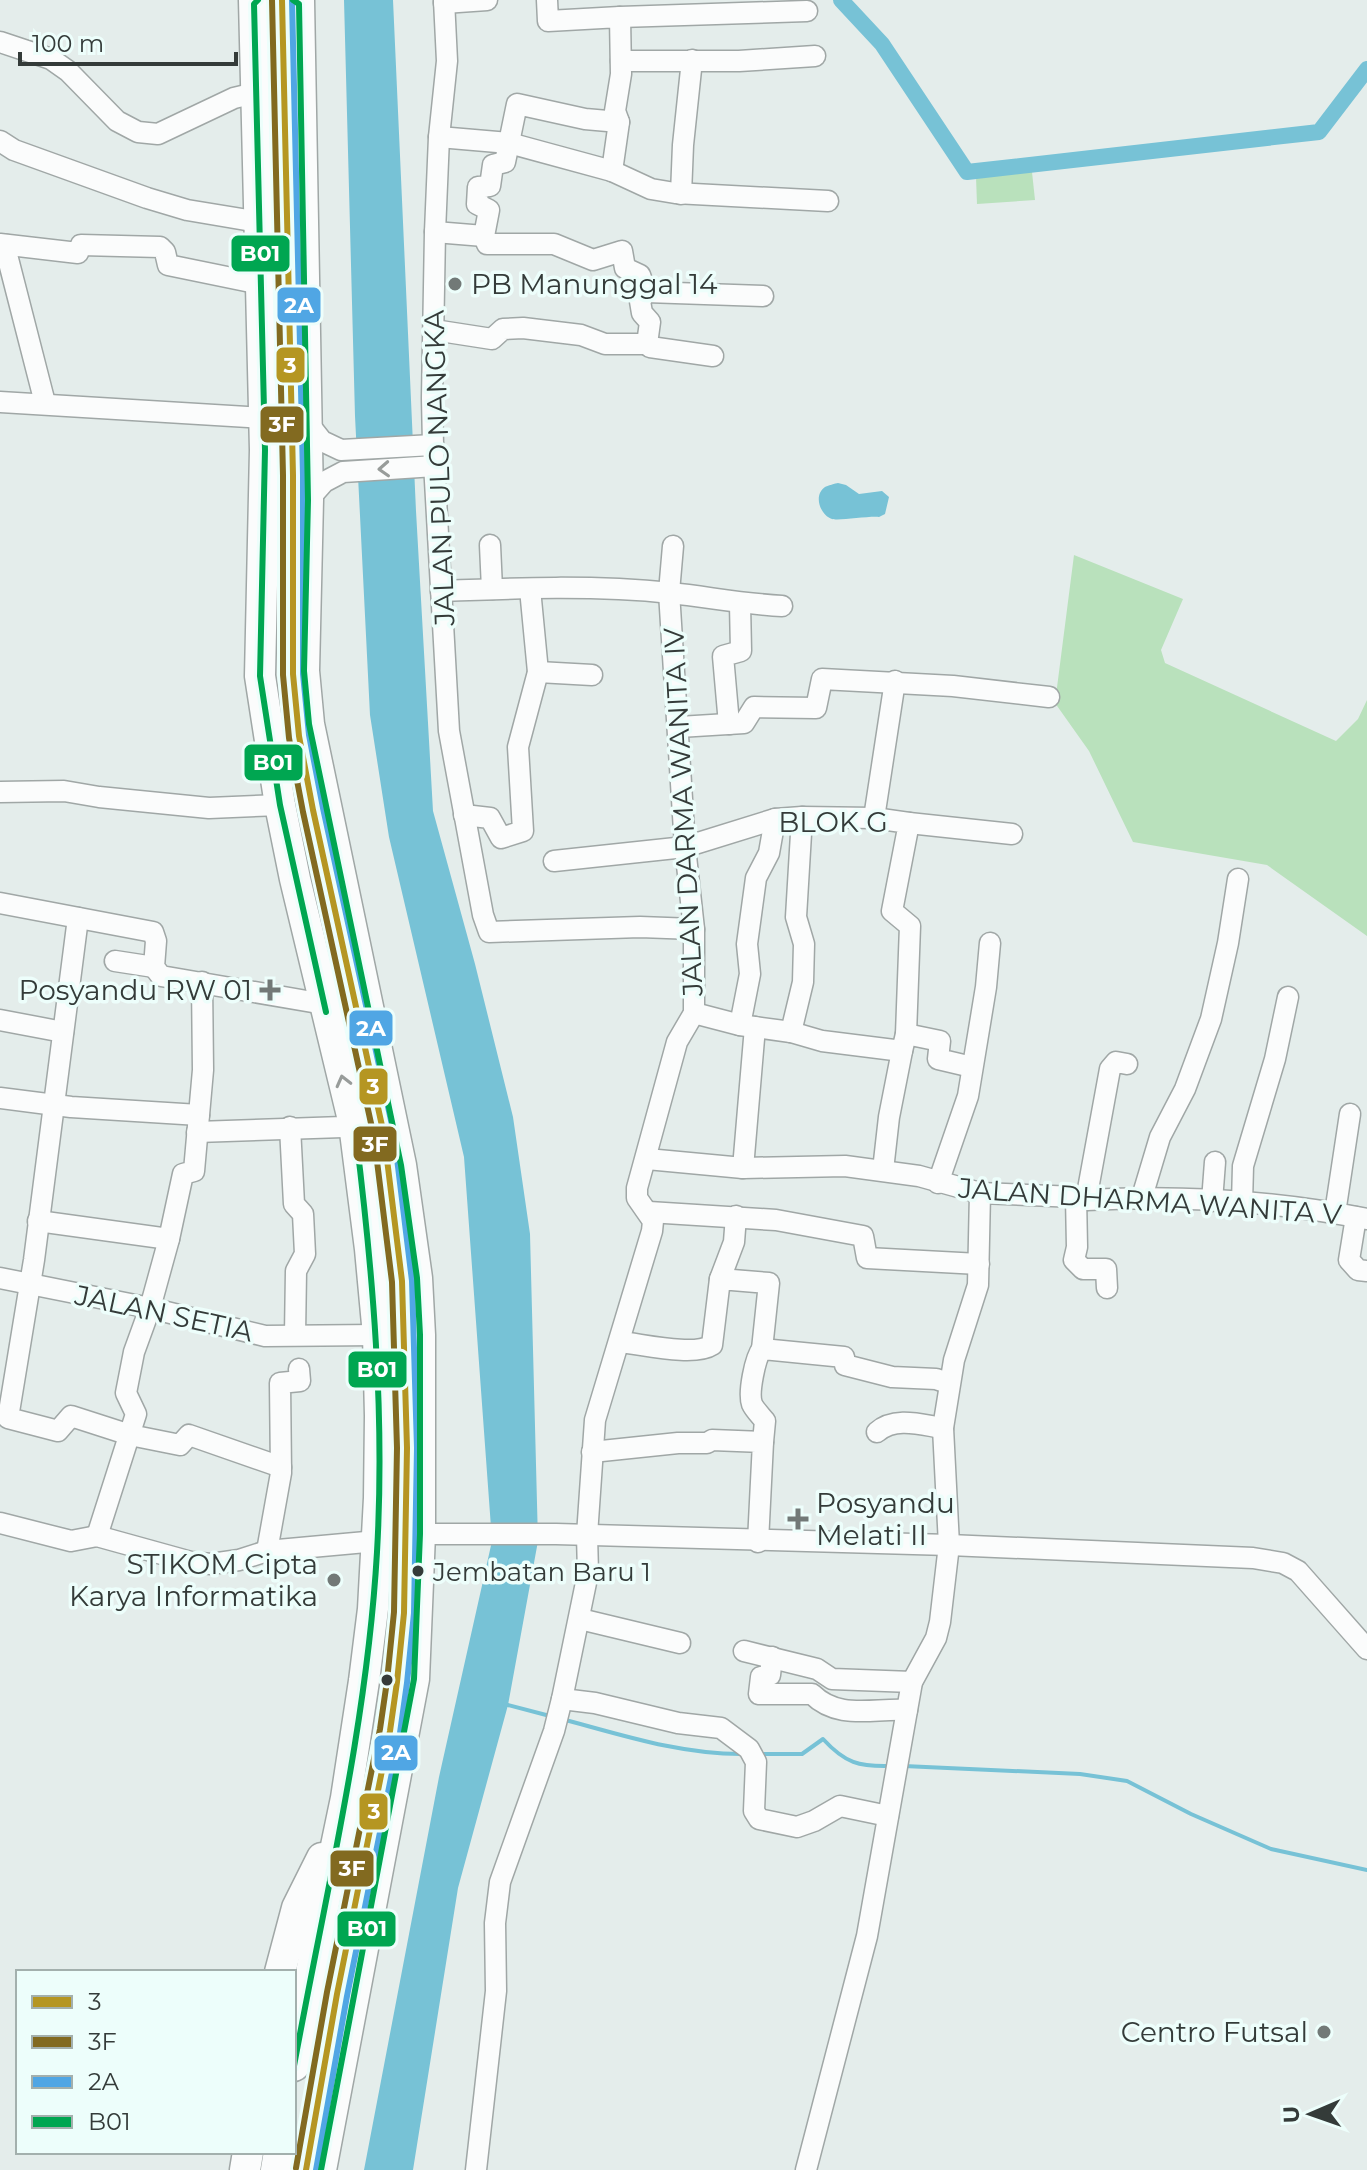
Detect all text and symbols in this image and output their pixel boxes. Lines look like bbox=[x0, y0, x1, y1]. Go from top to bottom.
scale bar bbox=[20, 16, 236, 66]
text: 100 m bbox=[32, 29, 104, 58]
line badge: B01 bbox=[230, 234, 291, 273]
text: B01 bbox=[240, 240, 280, 267]
place label: PB Manunggal 14 bbox=[471, 267, 718, 301]
marker: PB Manunggal 14 bbox=[446, 275, 464, 293]
line badge: 2A bbox=[276, 286, 322, 324]
text: 2A bbox=[284, 292, 315, 319]
street label: JALAN PULO NANGKA bbox=[416, 309, 462, 627]
line badge: 3 bbox=[275, 346, 306, 384]
text: 3 bbox=[282, 352, 297, 379]
line badge: 3F bbox=[259, 405, 305, 444]
text: 3F bbox=[267, 411, 296, 438]
one-way arrow bbox=[377, 460, 390, 477]
street label: JALAN DARMA WANITA IV bbox=[656, 626, 710, 998]
line badge: B01 bbox=[243, 743, 304, 782]
text: B01 bbox=[253, 749, 293, 776]
street label: BLOK G bbox=[778, 805, 888, 839]
place label: Posyandu RW 01 bbox=[18, 973, 252, 1007]
marker: Posyandu RW 01 bbox=[259, 979, 281, 1001]
line badge: 2A bbox=[348, 1009, 394, 1047]
text: 2A bbox=[356, 1015, 387, 1042]
line badge: 3 bbox=[358, 1067, 389, 1106]
text: 3 bbox=[365, 1073, 380, 1100]
one-way arrow bbox=[336, 1075, 353, 1089]
line badge: 3F bbox=[352, 1125, 398, 1163]
text: 3F bbox=[360, 1131, 389, 1158]
street label: JALAN DHARMA WANITA V bbox=[956, 1171, 1343, 1231]
street label: JALAN SETIA bbox=[71, 1277, 257, 1349]
line badge: B01 bbox=[347, 1350, 408, 1389]
text: B01 bbox=[357, 1356, 397, 1383]
place label: Posyandu Melati II bbox=[816, 1486, 955, 1552]
marker: Posyandu Melati II bbox=[787, 1508, 809, 1530]
place label: STIKOM Cipta Karya Informatika bbox=[69, 1547, 318, 1613]
place label: Jembatan Baru 1 bbox=[432, 1556, 651, 1588]
marker: Jembatan Baru 1 bbox=[410, 1563, 426, 1579]
marker: STIKOM Cipta Karya Informatika bbox=[325, 1571, 343, 1589]
unlabelled marker bbox=[379, 1672, 395, 1688]
line badge: 2A bbox=[373, 1734, 419, 1772]
text: 2A bbox=[381, 1739, 412, 1766]
line badge: 3 bbox=[358, 1792, 389, 1831]
text: 3 bbox=[366, 1798, 381, 1825]
line badge: 3F bbox=[329, 1849, 375, 1888]
text: 3F bbox=[337, 1855, 366, 1882]
line badge: B01 bbox=[336, 1910, 397, 1948]
text: B01 bbox=[347, 1915, 387, 1942]
legend bbox=[16, 1970, 296, 2154]
text: 3 bbox=[88, 1987, 102, 2016]
place label: Centro Futsal bbox=[1121, 2015, 1308, 2049]
marker: Centro Futsal bbox=[1315, 2023, 1333, 2041]
text: 3F bbox=[88, 2027, 117, 2056]
text: 2A bbox=[88, 2067, 120, 2096]
north arrow bbox=[1271, 2074, 1351, 2154]
text: U bbox=[1278, 2106, 1305, 2124]
text: B01 bbox=[88, 2107, 131, 2136]

